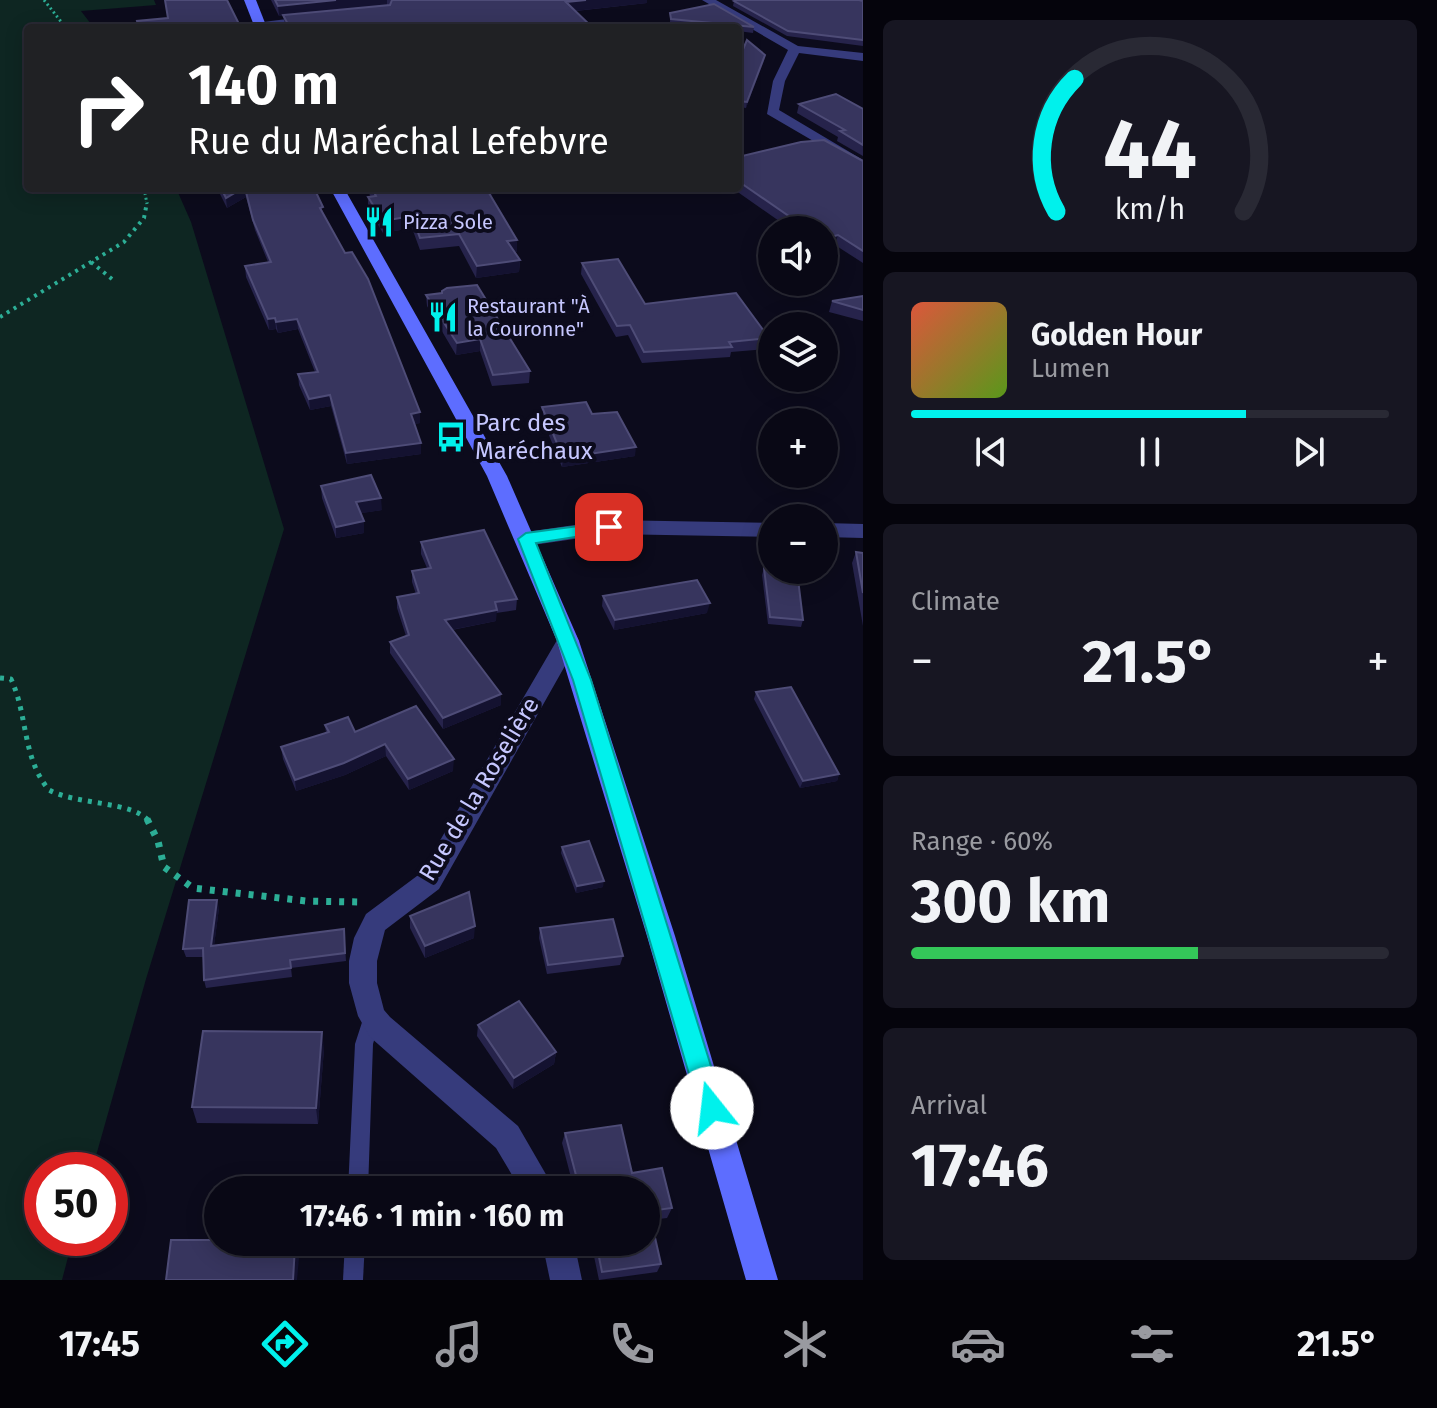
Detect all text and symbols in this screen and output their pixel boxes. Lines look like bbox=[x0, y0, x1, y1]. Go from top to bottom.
text: 140 m bbox=[188, 52, 339, 119]
icon: right bbox=[56, 56, 160, 160]
text: 44 bbox=[1103, 100, 1197, 200]
text: Rue du Maréchal Lefebvre bbox=[188, 120, 609, 164]
text: km/h bbox=[1115, 192, 1185, 227]
restaurant icon: Pizza Sole bbox=[362, 205, 396, 239]
place label: Pizza Sole bbox=[403, 210, 493, 234]
map controls bbox=[758, 216, 838, 584]
button: sound bbox=[758, 216, 838, 296]
place label: Restaurant "À la Couronne" bbox=[467, 294, 590, 341]
restaurant icon: Restaurant "À la Couronne" bbox=[426, 300, 460, 334]
button: layers bbox=[758, 312, 838, 392]
text: Golden Hour bbox=[1031, 317, 1202, 353]
text: Lumen bbox=[1031, 353, 1110, 384]
button: + bbox=[758, 408, 838, 488]
place label: Parc des Maréchaux bbox=[475, 409, 593, 465]
bus stop icon: Parc des Maréchaux bbox=[434, 420, 468, 454]
icon: previous bbox=[969, 430, 1013, 474]
icon: pause bbox=[1128, 430, 1172, 474]
icon: next bbox=[1287, 430, 1331, 474]
pin bbox=[575, 493, 643, 561]
button: − bbox=[758, 504, 838, 584]
icon: arrive bbox=[587, 505, 631, 549]
text: Climate bbox=[911, 586, 1000, 617]
text: 21.5° bbox=[1082, 626, 1218, 698]
text: − bbox=[911, 635, 933, 688]
text: + bbox=[1367, 635, 1389, 688]
street label: Rue de la Roselière bbox=[413, 692, 545, 886]
text: Range · 60% bbox=[911, 826, 1053, 857]
text: 300 km bbox=[911, 866, 1110, 938]
position arrow bbox=[670, 1066, 754, 1150]
text: Arrival bbox=[911, 1090, 987, 1121]
text: 17:46 bbox=[911, 1130, 1049, 1202]
speed limit sign: 50 bbox=[24, 1152, 128, 1256]
text: 17:46 · 1 min · 160 m bbox=[300, 1198, 564, 1234]
icon: directions bbox=[257, 1316, 313, 1372]
icon: music bbox=[431, 1316, 487, 1372]
icon: phone bbox=[604, 1316, 660, 1372]
icon: climate bbox=[777, 1316, 833, 1372]
icon: car bbox=[950, 1316, 1006, 1372]
icon: filters bbox=[1124, 1316, 1180, 1372]
text: 17:45 bbox=[59, 1322, 140, 1366]
text: 21.5° bbox=[1297, 1322, 1378, 1366]

